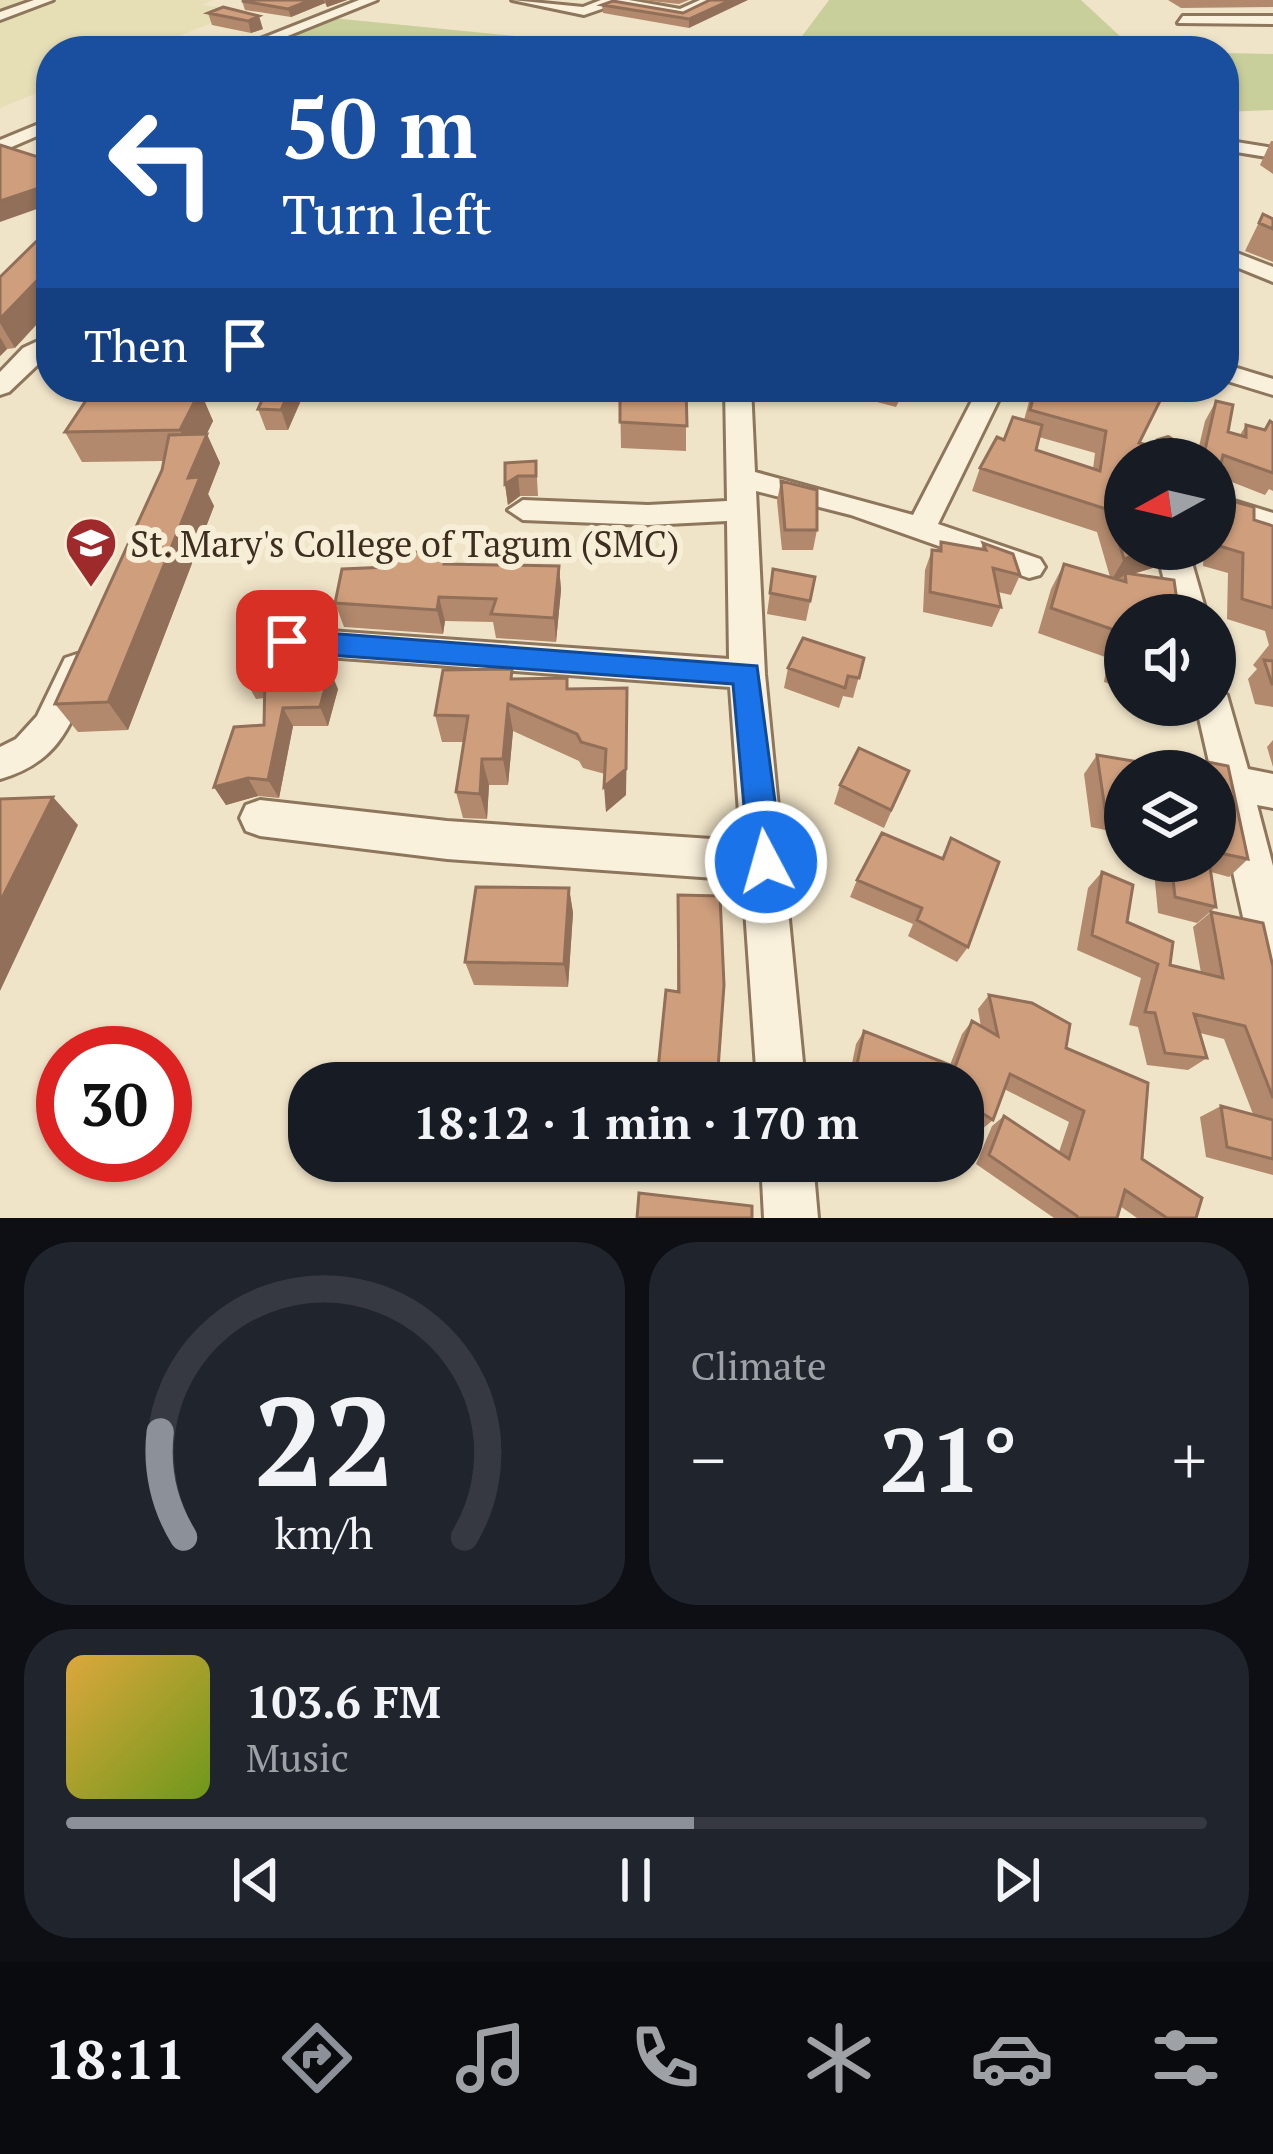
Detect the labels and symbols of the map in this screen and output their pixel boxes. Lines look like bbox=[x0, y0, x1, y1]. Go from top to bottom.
north arrow bbox=[1104, 438, 1236, 570]
school or university icon: St. Mary's College of Tagum (SMC) bbox=[63, 515, 119, 589]
place label: St. Mary's College of Tagum (SMC) bbox=[130, 520, 679, 567]
pin bbox=[236, 590, 338, 692]
position arrow bbox=[703, 799, 829, 925]
speed limit sign: 30 bbox=[36, 1026, 192, 1182]

